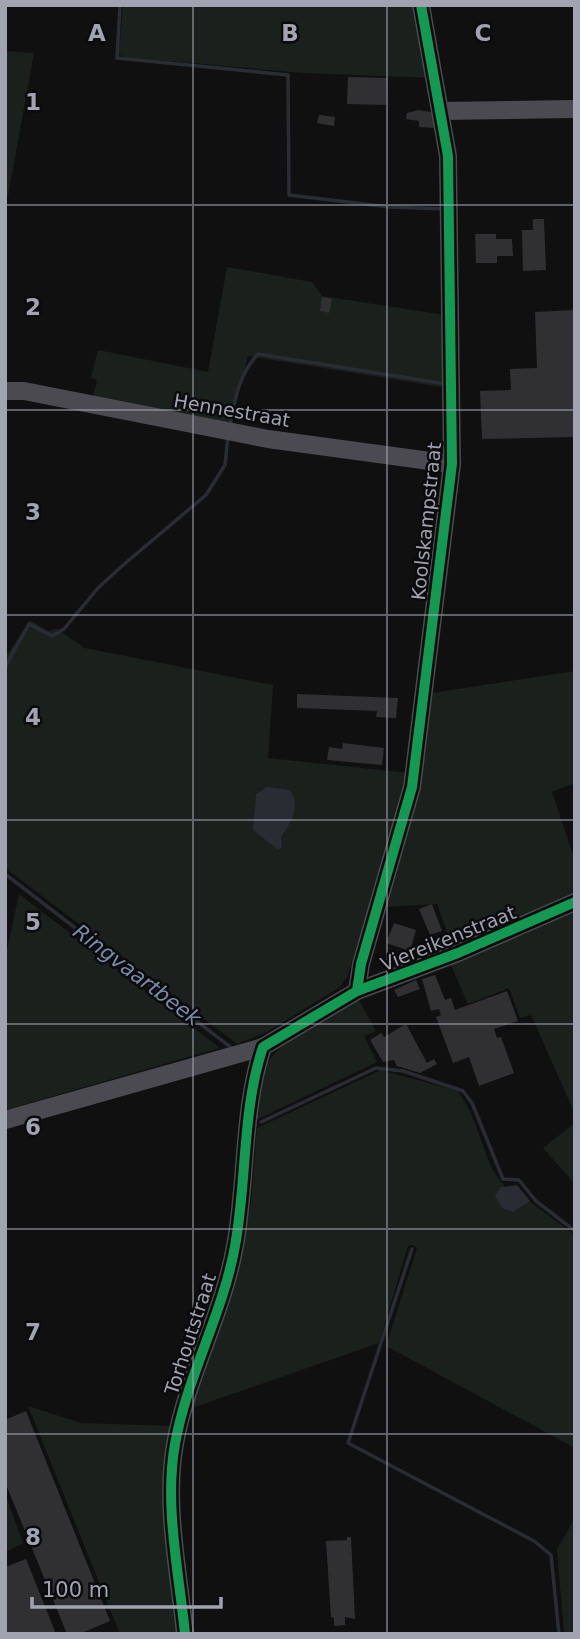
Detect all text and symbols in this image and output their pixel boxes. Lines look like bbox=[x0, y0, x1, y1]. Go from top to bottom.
text: A bbox=[88, 20, 106, 46]
text: B bbox=[281, 20, 299, 46]
text: C bbox=[475, 20, 491, 46]
text: 1 bbox=[25, 89, 41, 115]
text: 2 bbox=[25, 294, 41, 320]
street label: Hennestraat bbox=[172, 389, 292, 431]
street label: Koolskampstraat bbox=[407, 441, 445, 601]
text: 3 bbox=[25, 499, 41, 525]
text: 4 bbox=[25, 704, 41, 730]
street label: Viereikenstraat bbox=[377, 901, 519, 975]
text: 5 bbox=[25, 909, 41, 935]
water label: Ringvaartbeek bbox=[69, 919, 206, 1031]
text: 6 bbox=[25, 1114, 41, 1140]
street label: Torhoutstraat bbox=[160, 1270, 220, 1399]
text: 7 bbox=[25, 1319, 41, 1345]
text: 8 bbox=[25, 1524, 41, 1550]
scale bar bbox=[32, 1566, 220, 1610]
text: 100 m bbox=[42, 1578, 109, 1602]

